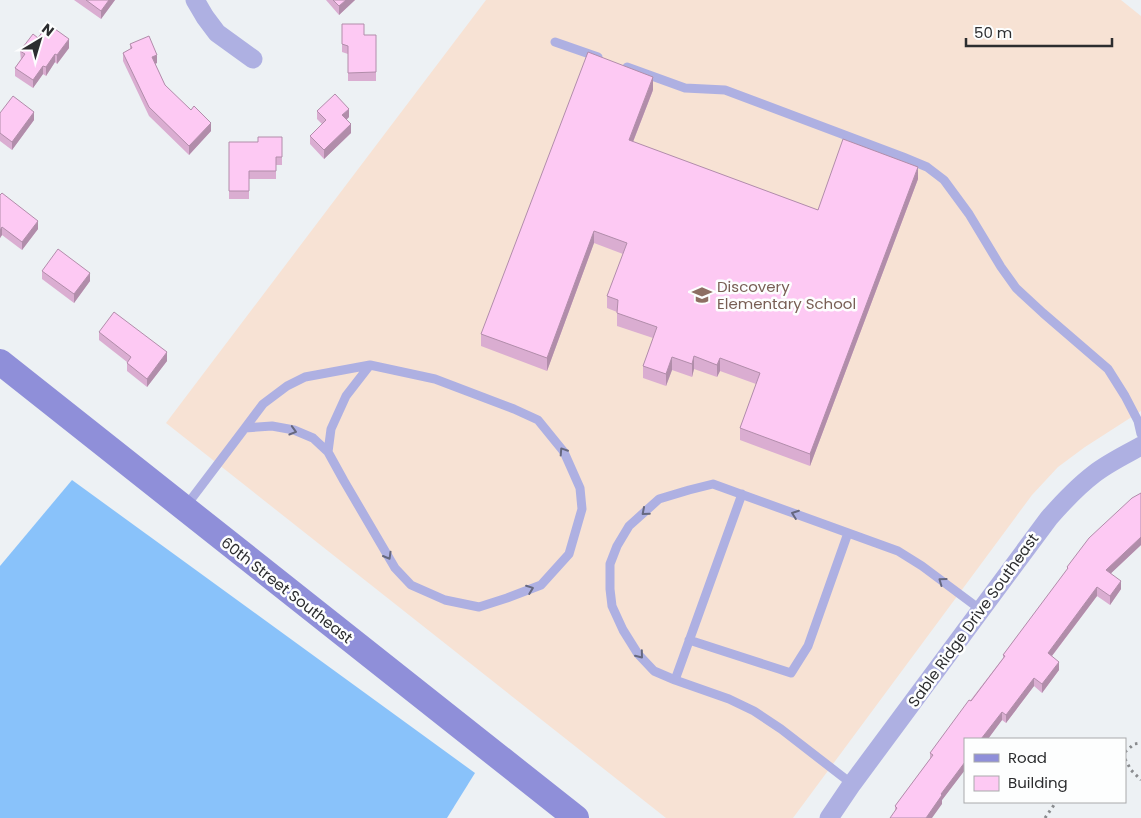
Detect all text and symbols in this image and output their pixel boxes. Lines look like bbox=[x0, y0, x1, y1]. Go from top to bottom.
north arrow bbox=[15, 15, 65, 65]
scale bar bbox=[966, 15, 1112, 47]
text: N bbox=[38, 19, 58, 41]
text: 50 m bbox=[974, 22, 1012, 43]
place label: Discovery Elementary School bbox=[717, 276, 856, 314]
school or university icon: Discovery Elementary School bbox=[691, 284, 713, 306]
one-way arrow bbox=[288, 425, 297, 435]
one-way arrow bbox=[559, 447, 569, 456]
one-way arrow bbox=[642, 506, 651, 515]
one-way arrow bbox=[791, 510, 800, 520]
street label: Sable Ridge Drive Southeast bbox=[903, 529, 1043, 711]
street label: 60th Street Southeast bbox=[217, 532, 357, 648]
one-way arrow bbox=[382, 551, 392, 560]
one-way arrow bbox=[939, 578, 948, 586]
one-way arrow bbox=[525, 585, 534, 595]
one-way arrow bbox=[634, 649, 643, 658]
legend bbox=[964, 738, 1126, 803]
text: Road bbox=[1008, 747, 1047, 768]
text: Building bbox=[1008, 772, 1068, 793]

